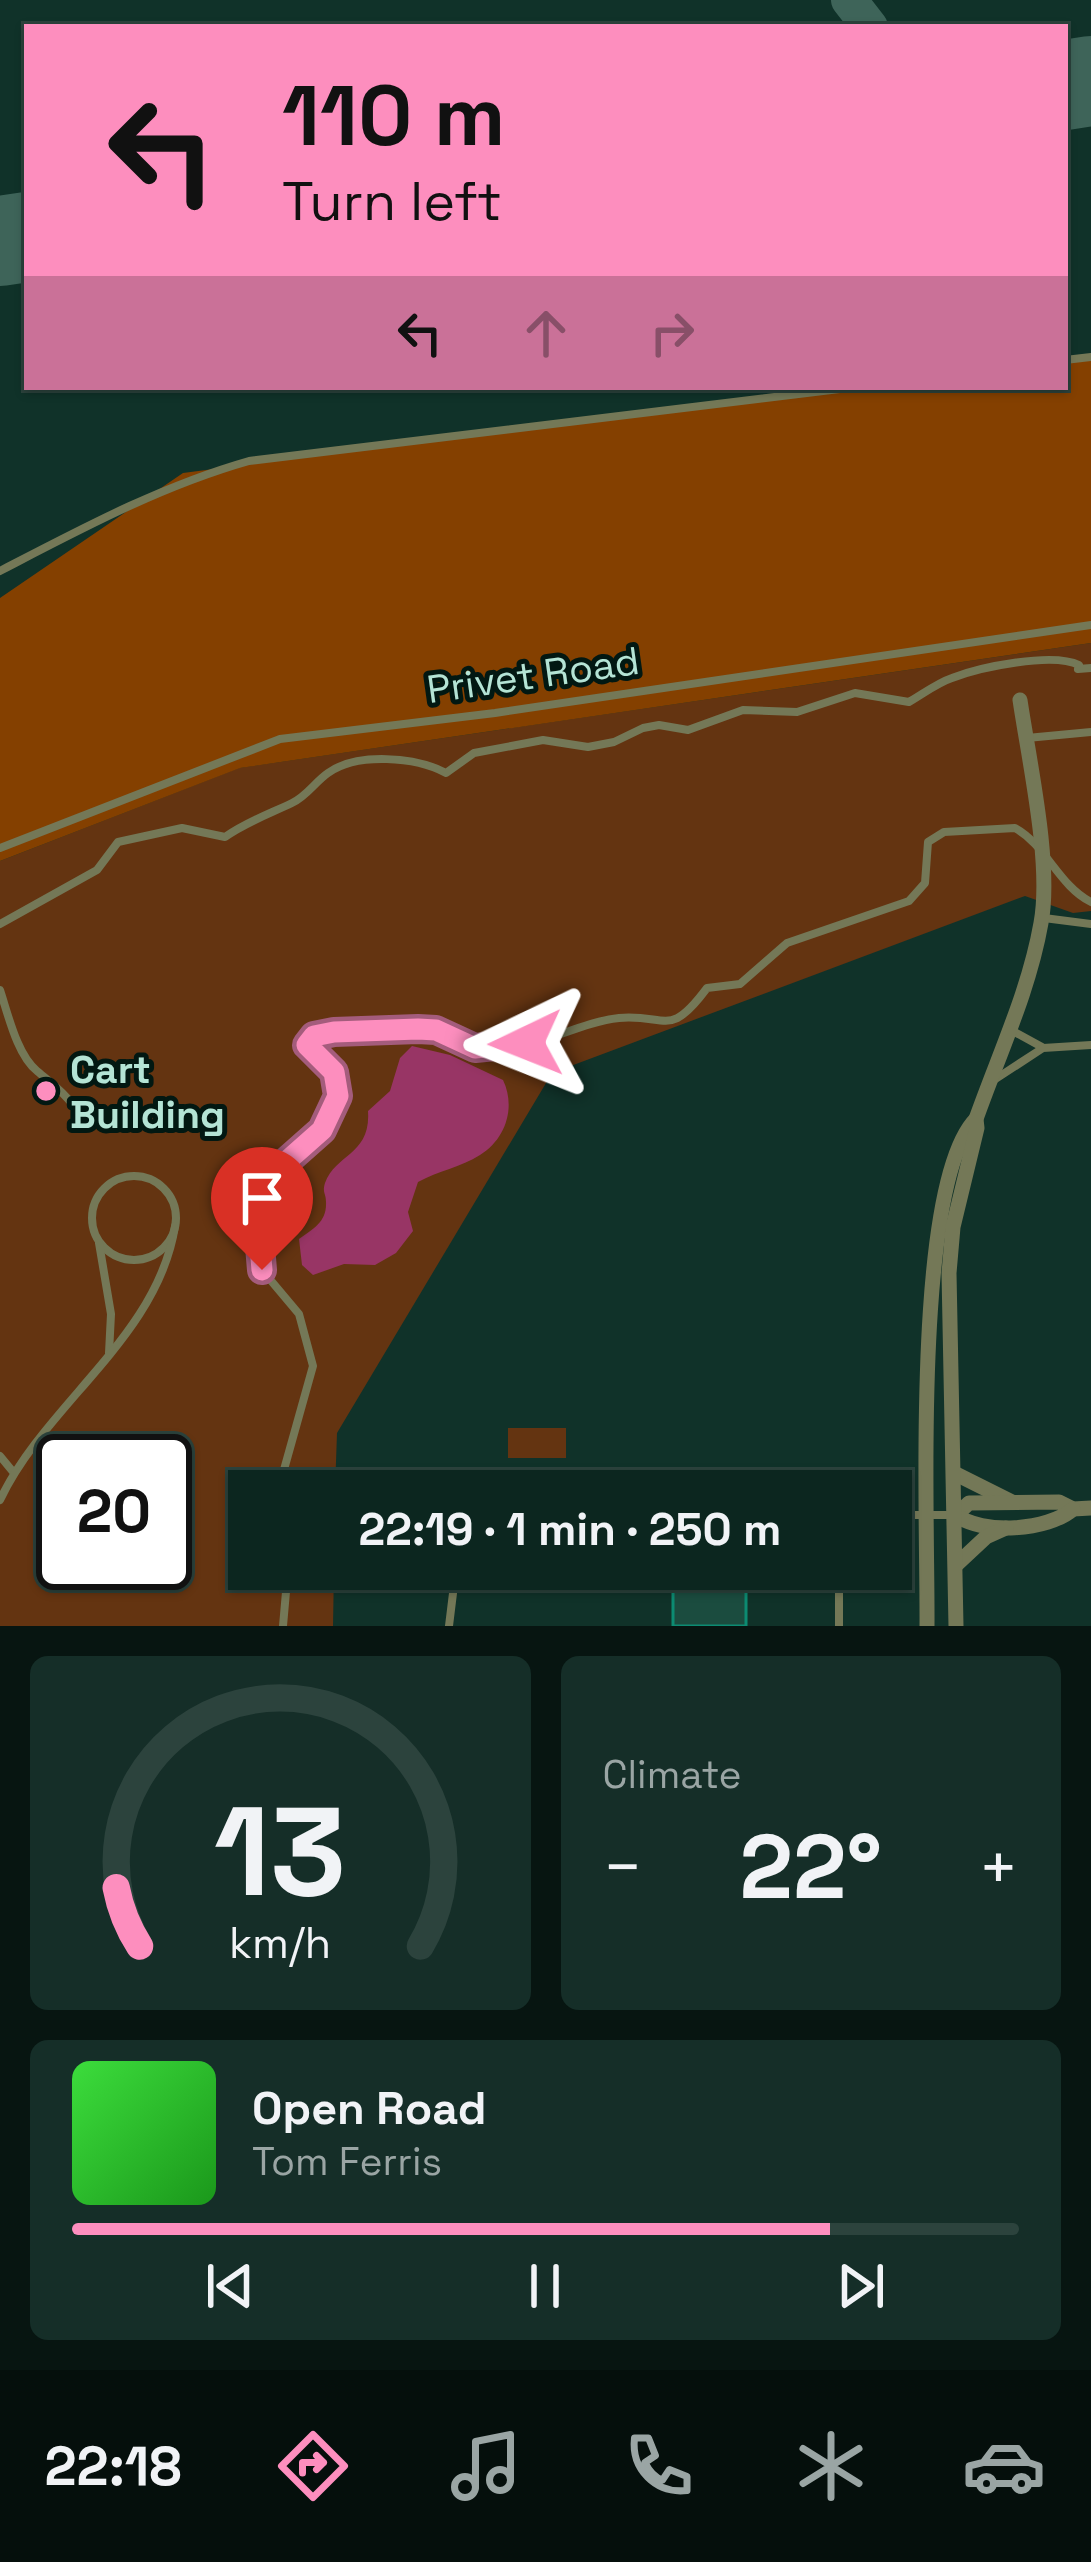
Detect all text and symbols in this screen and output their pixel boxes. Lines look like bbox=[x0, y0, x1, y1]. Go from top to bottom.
text: 110 m bbox=[282, 62, 505, 170]
icon: left bbox=[84, 72, 240, 228]
text: Turn left bbox=[282, 167, 502, 236]
icon: left bbox=[387, 300, 453, 366]
icon: ahead bbox=[513, 300, 579, 366]
icon: right bbox=[639, 300, 705, 366]
street label: Privet Road bbox=[424, 636, 642, 714]
position arrow bbox=[463, 980, 589, 1106]
place label: Cart Building bbox=[70, 1045, 225, 1139]
marker: Cart Building bbox=[33, 1078, 59, 1104]
pin bbox=[211, 1147, 313, 1270]
icon: arrive bbox=[229, 1165, 295, 1231]
speed limit sign: 20 bbox=[36, 1434, 192, 1590]
text: 22:19 · 1 min · 250 m bbox=[358, 1501, 782, 1558]
text: Climate bbox=[603, 1750, 742, 1799]
text: 13 bbox=[214, 1772, 346, 1931]
text: 22° bbox=[740, 1809, 882, 1924]
text: − bbox=[603, 1825, 643, 1909]
text: + bbox=[978, 1825, 1019, 1909]
text: km/h bbox=[229, 1916, 331, 1971]
text: Open Road bbox=[252, 2080, 487, 2137]
text: Tom Ferris bbox=[252, 2137, 442, 2186]
icon: previous bbox=[197, 2253, 263, 2319]
icon: pause bbox=[512, 2253, 578, 2319]
icon: next bbox=[828, 2253, 894, 2319]
icon: directions bbox=[271, 2424, 355, 2508]
icon: music bbox=[444, 2424, 528, 2508]
icon: phone bbox=[617, 2424, 701, 2508]
icon: climate bbox=[789, 2424, 873, 2508]
icon: car bbox=[962, 2424, 1046, 2508]
text: 22:18 bbox=[44, 2432, 182, 2501]

